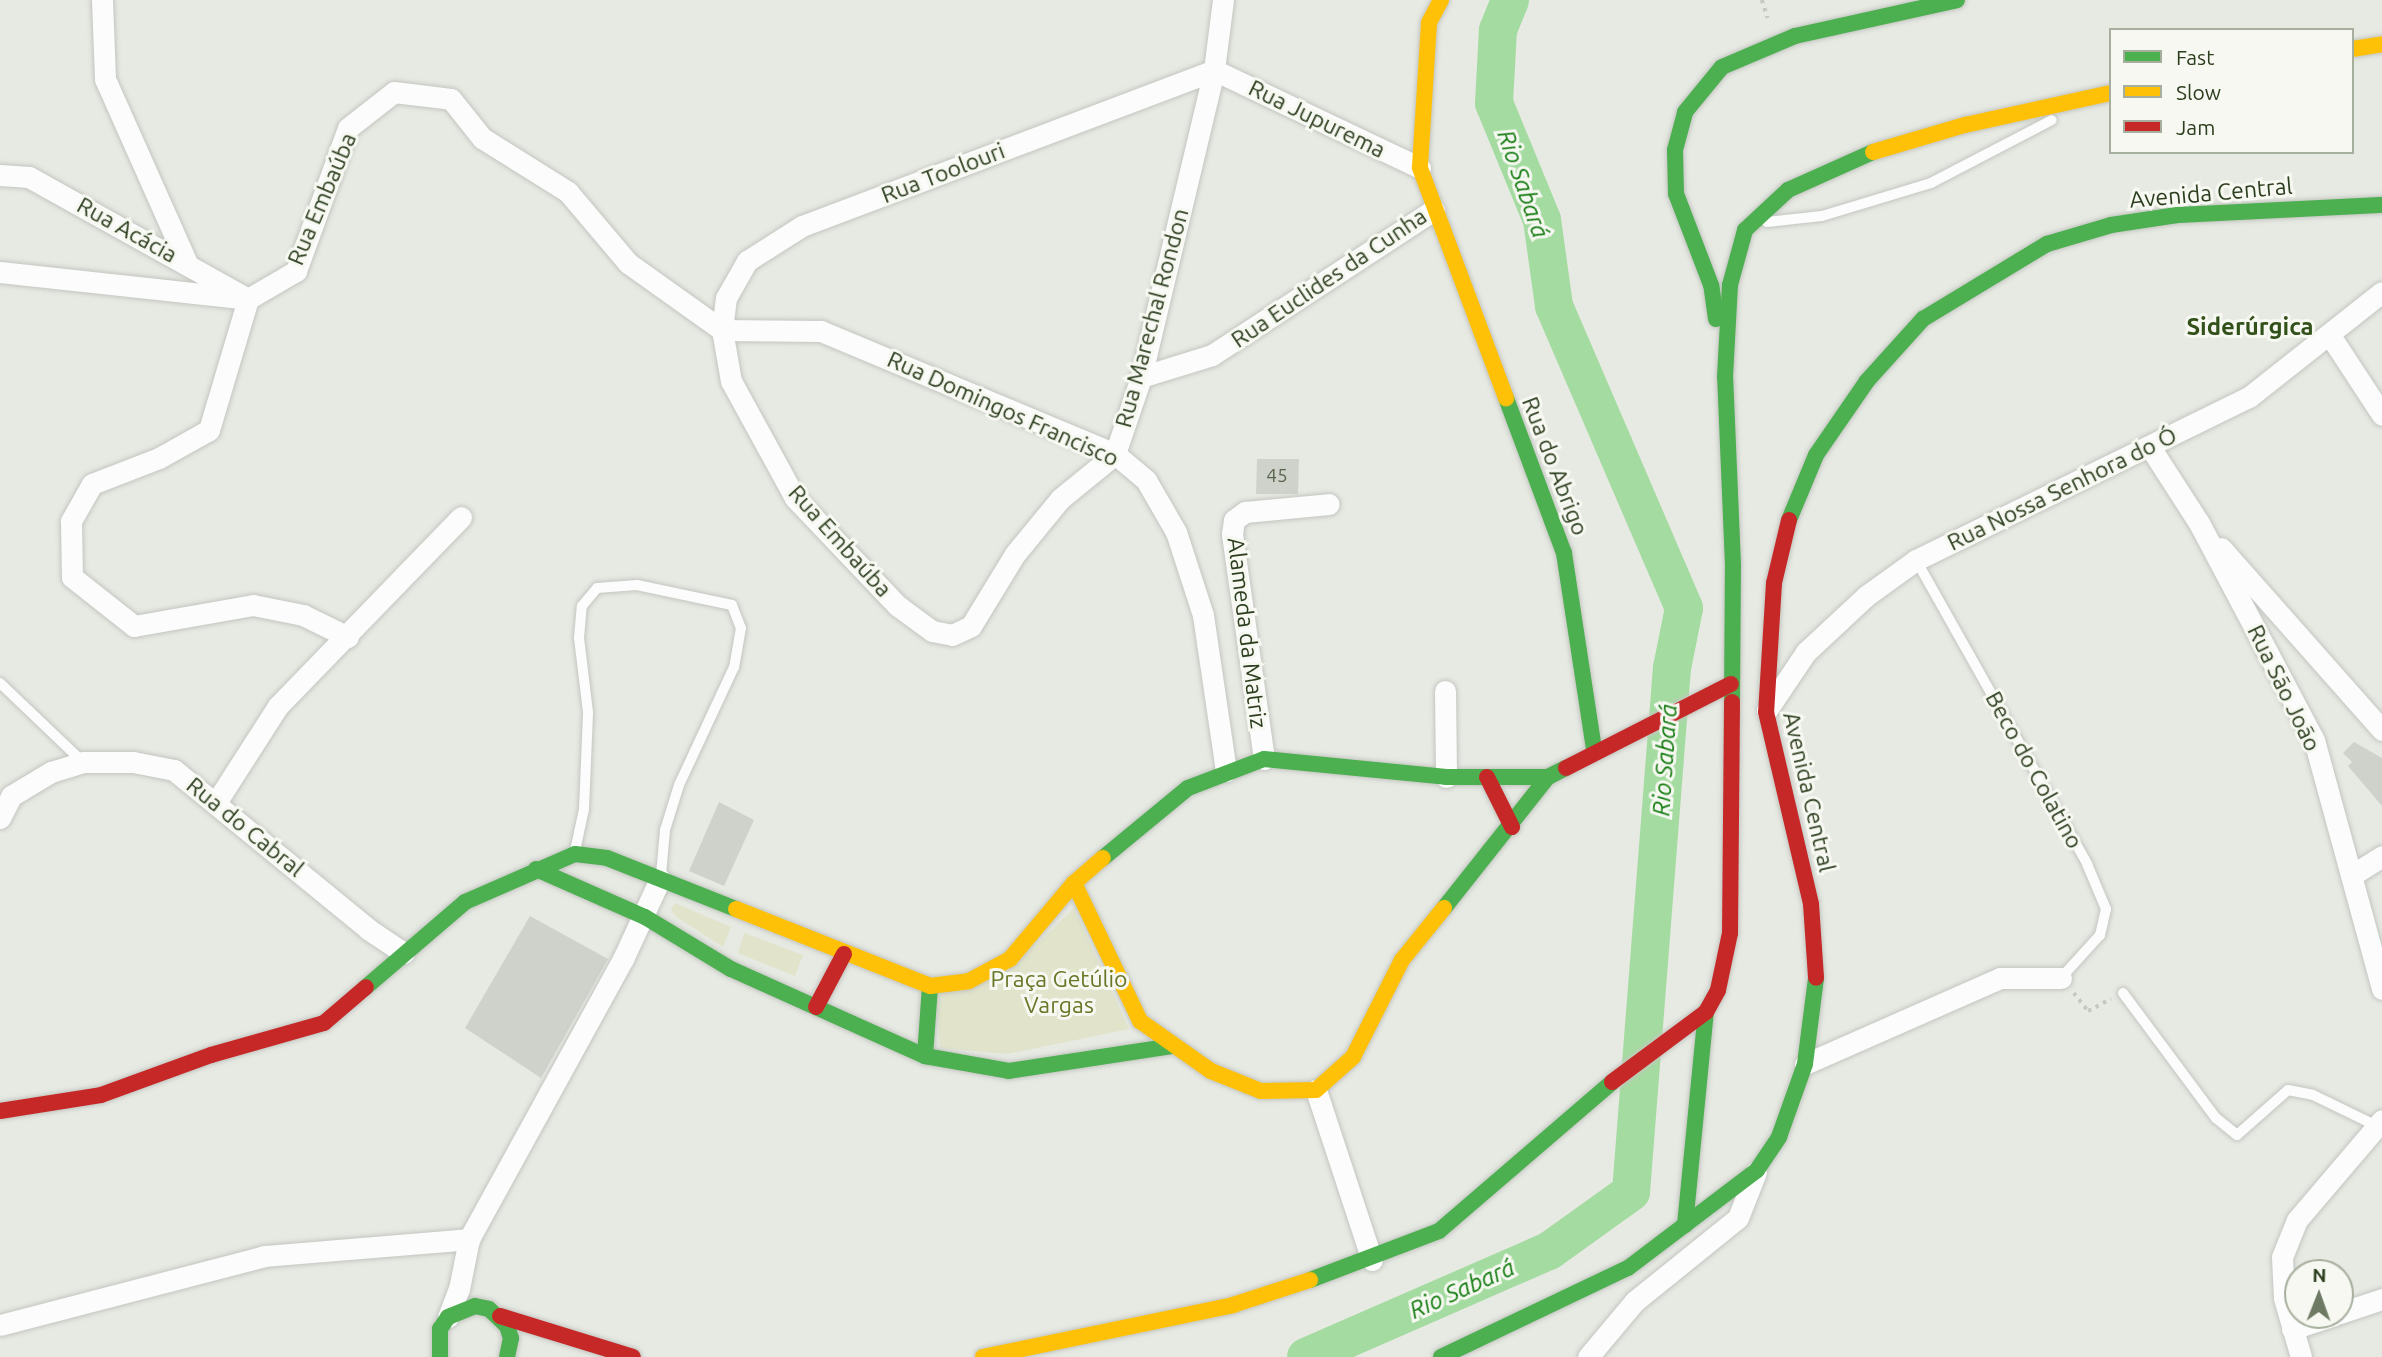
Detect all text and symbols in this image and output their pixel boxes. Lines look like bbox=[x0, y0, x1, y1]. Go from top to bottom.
legend bbox=[2109, 28, 2354, 154]
text: Fast bbox=[2176, 45, 2214, 69]
street label: Rua Jupurema bbox=[1244, 74, 1390, 164]
text: Slow bbox=[2176, 80, 2221, 104]
text: Jam bbox=[2176, 115, 2215, 139]
water label: Rio Sabará bbox=[1491, 126, 1555, 242]
street label: Rua Embaúba bbox=[282, 129, 362, 269]
street label: Rua Toolouri bbox=[877, 137, 1009, 209]
street label: Avenida Central bbox=[2128, 172, 2294, 214]
street label: Rua Acácia bbox=[72, 191, 182, 269]
street label: Rua Euclides da Cunha bbox=[1226, 202, 1432, 354]
street label: Rua Marechal Rondon bbox=[1109, 205, 1195, 431]
district label: Siderúrgica bbox=[2186, 313, 2314, 341]
street label: Rua Domingos Francisco bbox=[883, 345, 1123, 473]
street label: Rua do Abrigo bbox=[1516, 393, 1594, 539]
street label: Rua Nossa Senhora do Ó bbox=[1943, 421, 2181, 557]
house number: 45 bbox=[1266, 465, 1288, 487]
street label: Rua Embaúba bbox=[783, 479, 897, 603]
street label: Alameda da Matriz bbox=[1222, 536, 1272, 730]
street label: Rua São João bbox=[2242, 620, 2326, 756]
street label: Beco do Colatino bbox=[1979, 687, 2089, 853]
water label: Rio Sabará bbox=[1647, 703, 1683, 817]
street label: Avenida Central bbox=[1777, 709, 1841, 875]
street label: Rua do Cabral bbox=[181, 771, 309, 883]
park label: Praça Getúlio Vargas bbox=[990, 965, 1128, 1019]
water label: Rio Sabará bbox=[1405, 1253, 1519, 1325]
north arrow bbox=[2284, 1259, 2354, 1329]
text: N bbox=[2312, 1264, 2327, 1286]

